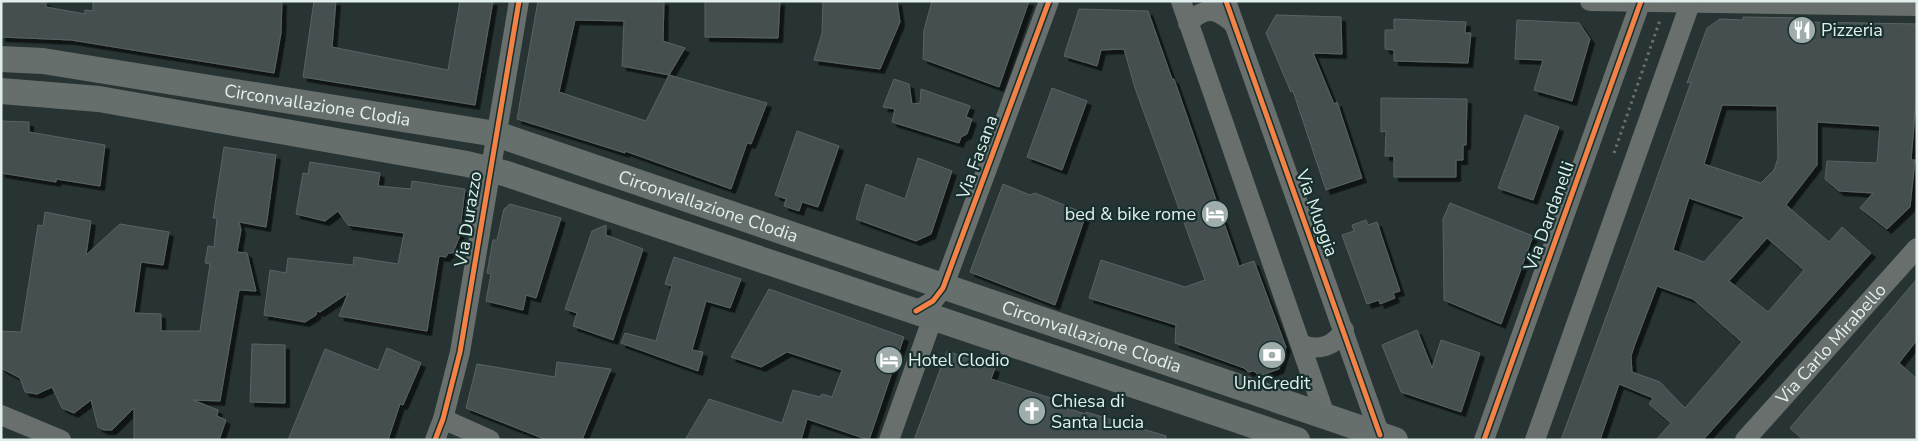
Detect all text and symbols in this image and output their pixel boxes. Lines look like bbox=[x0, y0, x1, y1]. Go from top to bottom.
restaurant icon: Pizzeria bbox=[1787, 15, 1817, 45]
place label: Pizzeria bbox=[1821, 18, 1883, 42]
street label: Circonvallazione Clodia bbox=[222, 78, 412, 132]
street label: Via Fasana bbox=[950, 112, 1003, 203]
street label: Via Dardanelli bbox=[1518, 158, 1580, 275]
street label: Circonvallazione Clodia bbox=[615, 164, 801, 248]
street label: Via Muggia bbox=[1290, 165, 1344, 260]
street label: Via Durazzo bbox=[448, 169, 487, 270]
hotel icon: bed & bike rome bbox=[1200, 199, 1230, 229]
place label: bed & bike rome bbox=[1065, 202, 1196, 226]
street label: Via Carlo Mirabello bbox=[1770, 278, 1892, 410]
street label: Circonvallazione Clodia bbox=[998, 295, 1185, 378]
bank icon: UniCredit bbox=[1257, 340, 1287, 370]
hotel icon: Hotel Clodio bbox=[874, 345, 904, 375]
place label: Hotel Clodio bbox=[908, 348, 1009, 372]
place label: UniCredit bbox=[1234, 371, 1311, 395]
place label: Chiesa di Santa Lucia bbox=[1051, 389, 1144, 434]
church icon: Chiesa di Santa Lucia bbox=[1017, 396, 1047, 426]

